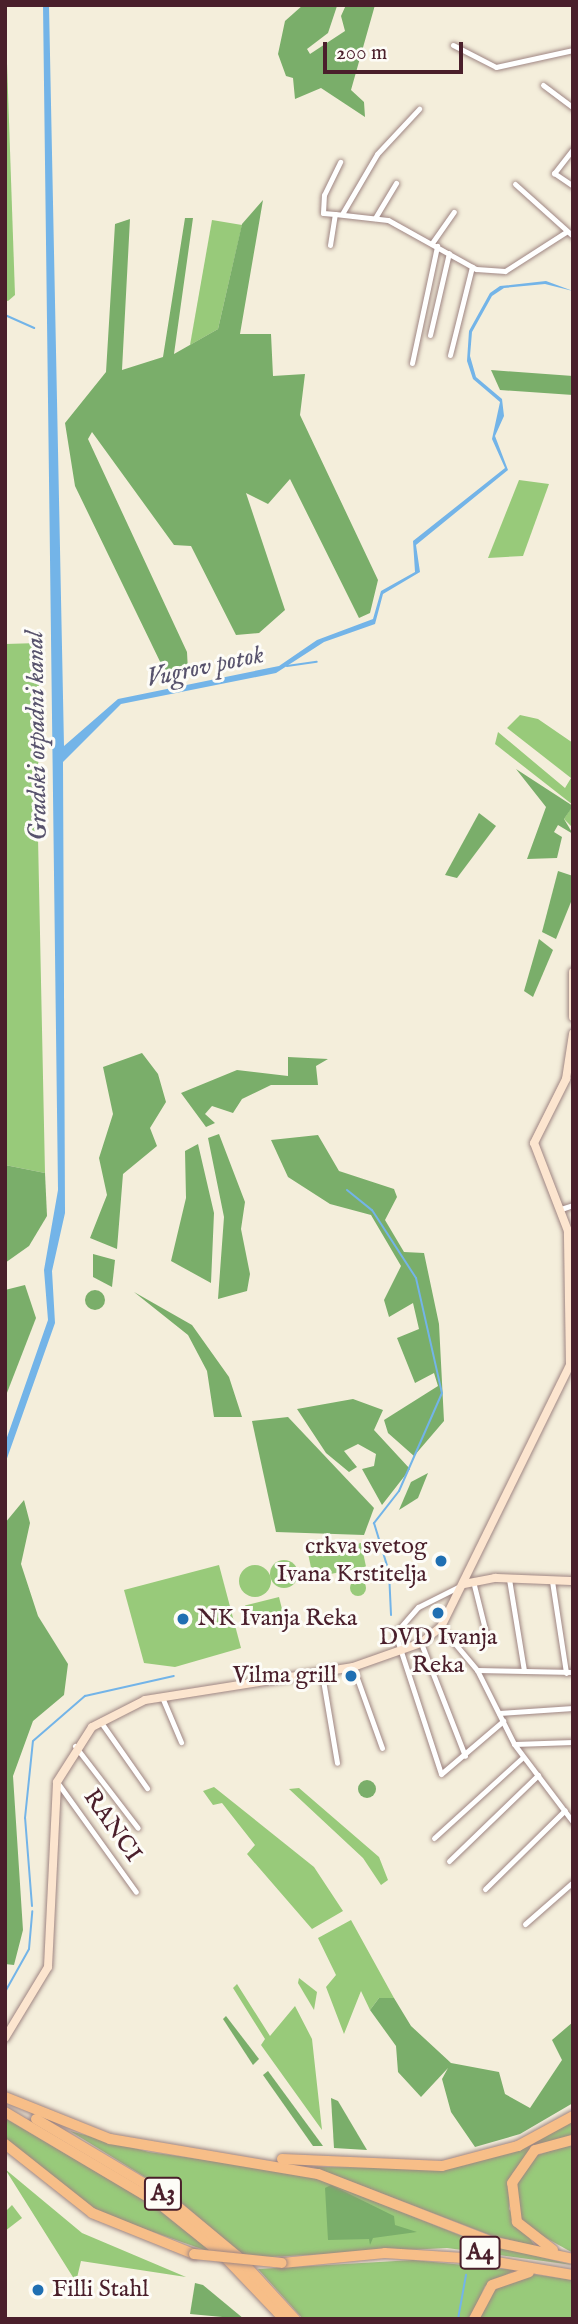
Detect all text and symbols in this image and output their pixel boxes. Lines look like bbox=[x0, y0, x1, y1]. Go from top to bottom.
scale bar bbox=[326, 28, 466, 72]
text: 200 m bbox=[336, 40, 387, 67]
water label: Gradski otpadni kanal bbox=[20, 631, 54, 841]
water label: Vugrov potok bbox=[143, 639, 267, 695]
place label: crkva svetog Ivana Krstitelja bbox=[277, 1533, 427, 1589]
marker: crkva svetog Ivana Krstitelja bbox=[433, 1553, 449, 1569]
place label: NK Ivanja Reka bbox=[197, 1605, 357, 1633]
marker: DVD Ivanja Reka bbox=[430, 1605, 446, 1621]
marker: NK Ivanja Reka bbox=[175, 1611, 191, 1627]
place label: DVD Ivanja Reka bbox=[379, 1624, 497, 1680]
place label: Vilma grill bbox=[233, 1662, 337, 1690]
marker: Vilma grill bbox=[343, 1668, 359, 1684]
street label: RANCI bbox=[77, 1784, 147, 1868]
road number: A3 bbox=[144, 2174, 182, 2214]
road number: A4 bbox=[459, 2234, 501, 2272]
place label: Filli Stahl bbox=[52, 2276, 149, 2304]
marker: Filli Stahl bbox=[30, 2282, 46, 2298]

